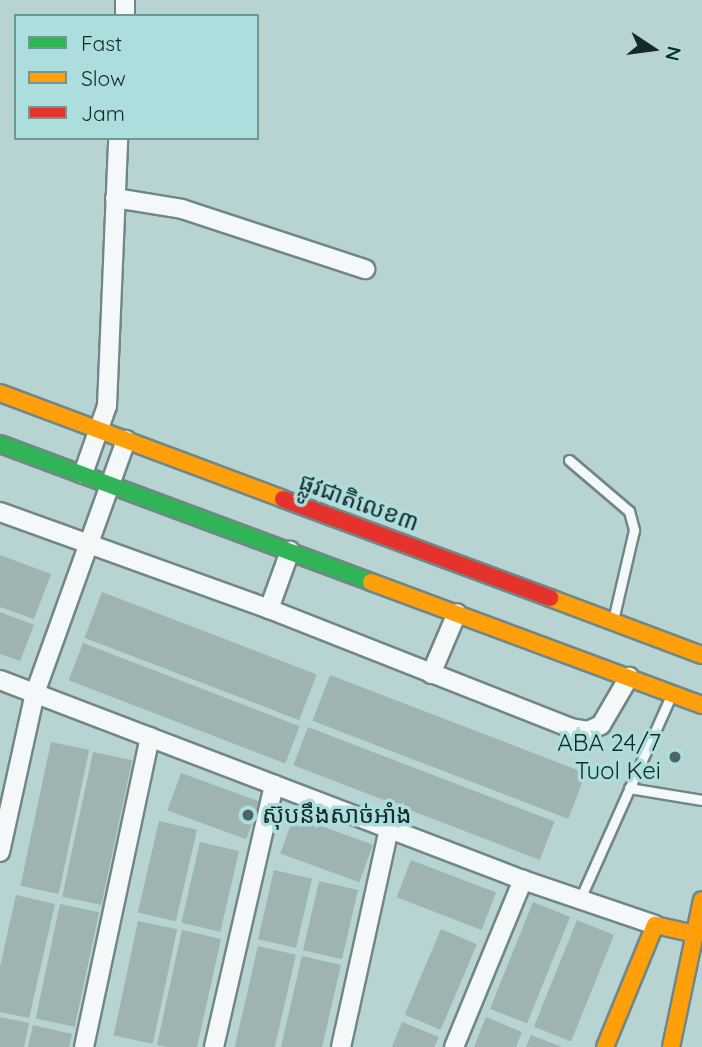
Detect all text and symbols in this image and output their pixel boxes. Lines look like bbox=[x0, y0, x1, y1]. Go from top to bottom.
legend bbox=[14, 14, 259, 140]
north arrow bbox=[618, 14, 688, 84]
text: Fast bbox=[81, 30, 122, 56]
text: N bbox=[660, 44, 687, 63]
text: Slow bbox=[81, 65, 126, 91]
text: Jam bbox=[81, 100, 125, 126]
street label: ផ្លូវជាតិលេខ៣ bbox=[295, 467, 423, 537]
place label: ABA 24/7 Tuol Kei bbox=[557, 729, 661, 785]
marker: ABA 24/7 Tuol Kei bbox=[667, 749, 683, 765]
place label: ស៊ុបនឹងសាច់អាំង bbox=[262, 801, 412, 829]
marker: ស៊ុបនឹងសាច់អាំង bbox=[240, 807, 256, 823]

